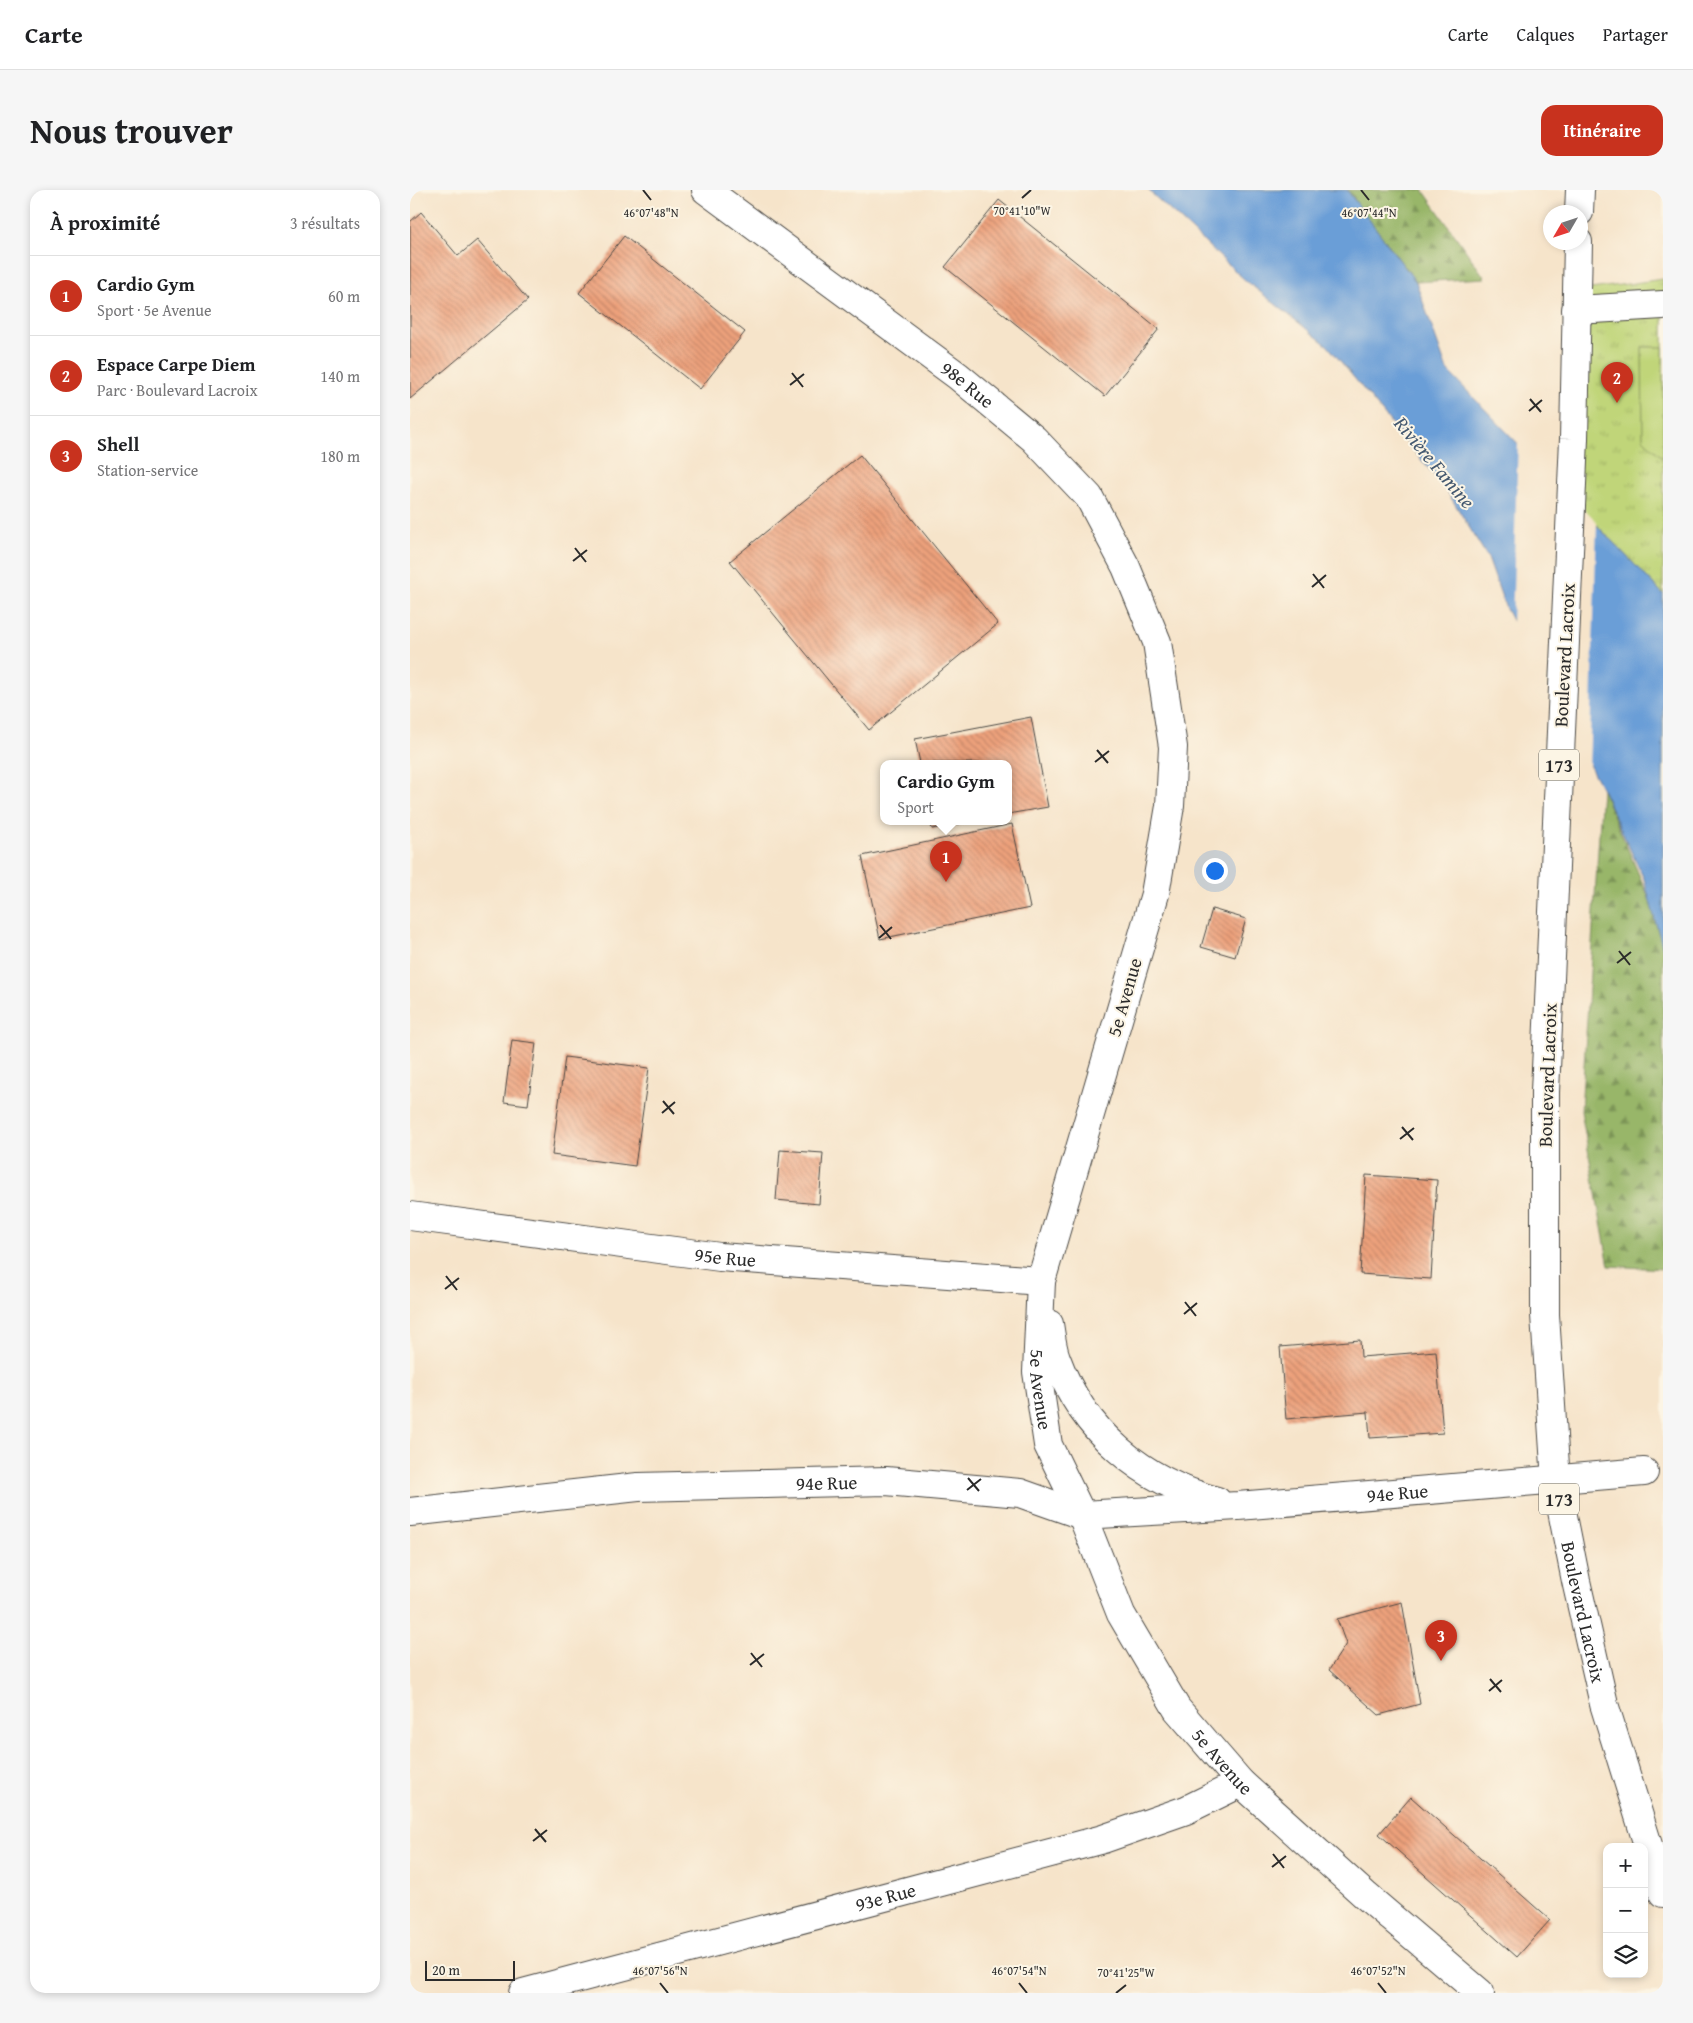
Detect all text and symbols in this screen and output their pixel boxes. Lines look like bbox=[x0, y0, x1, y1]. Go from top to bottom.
text: Carte bbox=[25, 17, 83, 52]
text: Carte bbox=[1448, 21, 1489, 48]
text: Calques bbox=[1517, 21, 1575, 48]
text: Partager bbox=[1603, 21, 1668, 48]
text: Nous trouver bbox=[30, 105, 233, 156]
button: Itinéraire bbox=[1541, 105, 1663, 156]
text: 70°41'10"W bbox=[993, 202, 1052, 219]
text: 46°07'48"N bbox=[623, 204, 679, 221]
text: 46°07'44"N bbox=[1341, 204, 1397, 221]
north arrow bbox=[1543, 205, 1588, 250]
text: À proximité bbox=[50, 207, 160, 238]
text: 3 résultats bbox=[290, 211, 360, 235]
text: Cardio Gym bbox=[97, 270, 195, 298]
text: 1 bbox=[62, 284, 70, 308]
text: 60 m bbox=[328, 284, 360, 308]
text: Sport · 5e Avenue bbox=[97, 298, 211, 322]
text: Espace Carpe Diem bbox=[97, 350, 256, 378]
street label: 98e Rue bbox=[935, 354, 1001, 415]
pin: 2 bbox=[1601, 362, 1633, 403]
text: 2 bbox=[62, 364, 70, 388]
text: 140 m bbox=[320, 364, 360, 388]
text: Parc · Boulevard Lacroix bbox=[97, 378, 258, 402]
water label: Rivière Famine bbox=[1387, 409, 1482, 514]
text: Shell bbox=[97, 430, 139, 458]
text: 3 bbox=[62, 444, 70, 468]
text: 180 m bbox=[320, 444, 360, 468]
text: Station-service bbox=[97, 458, 198, 482]
street label: Boulevard Lacroix bbox=[1546, 582, 1582, 728]
road number: 173 bbox=[1539, 750, 1579, 780]
popup bbox=[880, 760, 1012, 825]
text: Cardio Gym bbox=[897, 767, 995, 795]
text: Sport bbox=[897, 795, 934, 819]
pin: 1 bbox=[930, 841, 962, 882]
your location bbox=[1202, 858, 1228, 884]
street label: 5e Avenue bbox=[1099, 954, 1149, 1040]
street label: Boulevard Lacroix bbox=[1530, 1002, 1564, 1147]
street label: 95e Rue bbox=[693, 1240, 757, 1274]
street label: 5e Avenue bbox=[1023, 1349, 1060, 1432]
street label: 94e Rue bbox=[795, 1468, 858, 1497]
street label: 94e Rue bbox=[1366, 1476, 1429, 1509]
road number: 173 bbox=[1539, 1484, 1579, 1515]
street label: Boulevard Lacroix bbox=[1554, 1539, 1613, 1686]
pin: 3 bbox=[1425, 1620, 1457, 1661]
street label: 5e Avenue bbox=[1185, 1722, 1259, 1801]
map controls bbox=[1603, 1843, 1648, 1978]
button: + bbox=[1603, 1843, 1648, 1888]
street label: 93e Rue bbox=[852, 1875, 919, 1918]
button: − bbox=[1603, 1888, 1648, 1933]
button: layers bbox=[1603, 1933, 1648, 1978]
scale bar bbox=[425, 1958, 515, 1981]
text: 20 m bbox=[432, 1960, 460, 1980]
text: 46°07'56"N bbox=[632, 1962, 688, 1979]
text: 46°07'54"N bbox=[991, 1962, 1047, 1979]
text: 46°07'52"N bbox=[1350, 1962, 1406, 1979]
text: 70°41'25"W bbox=[1097, 1964, 1156, 1981]

